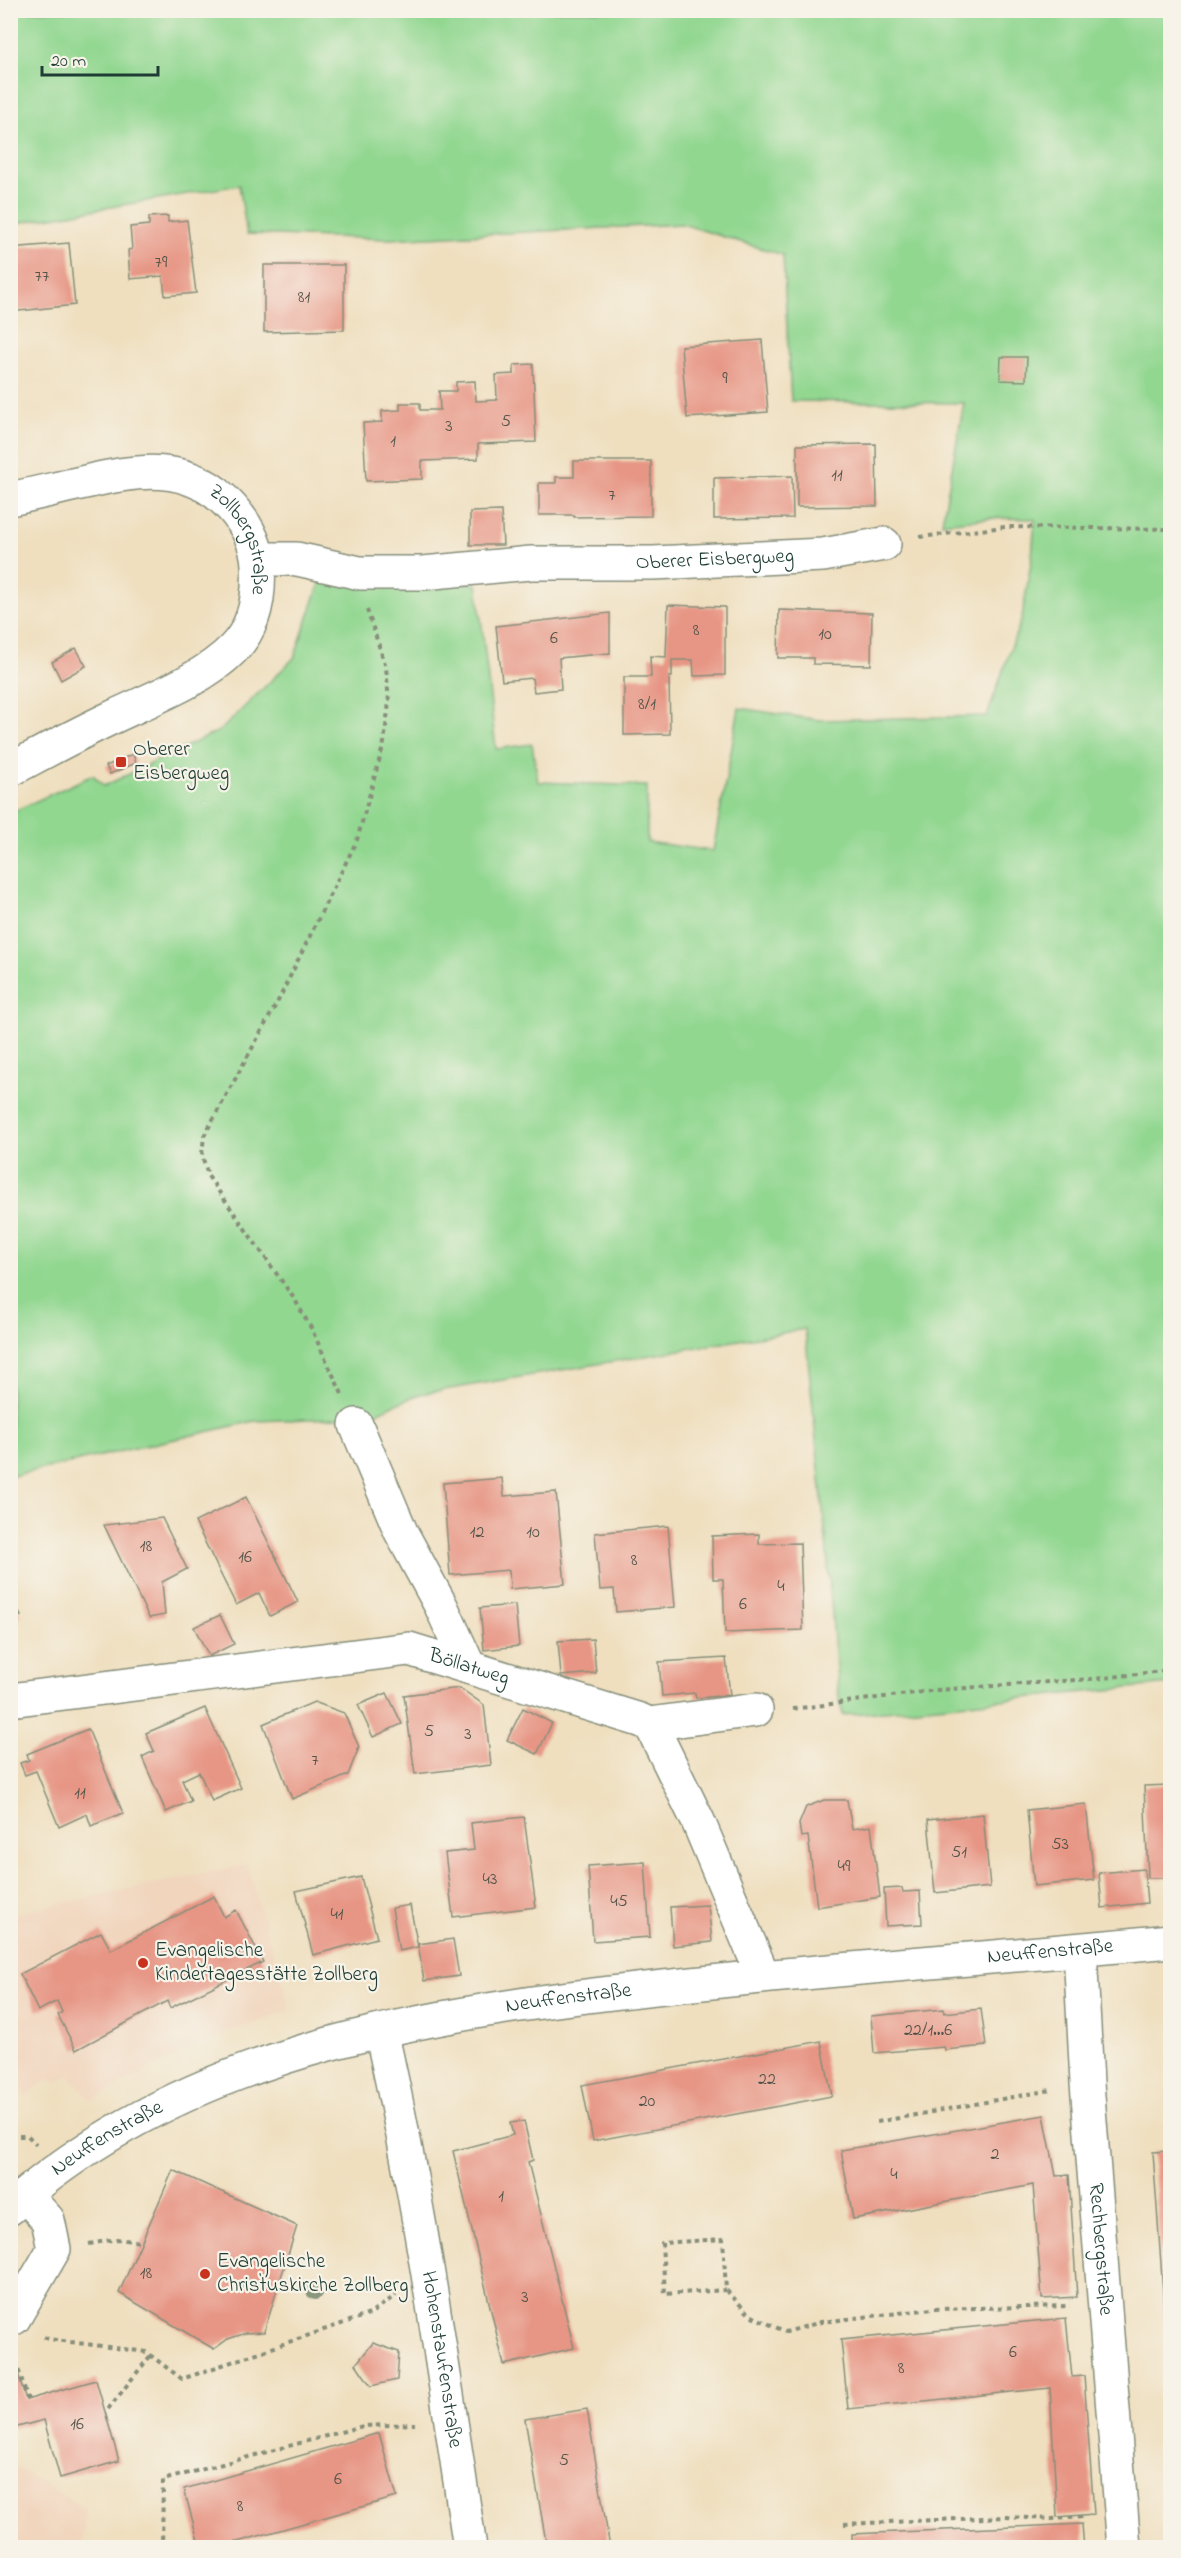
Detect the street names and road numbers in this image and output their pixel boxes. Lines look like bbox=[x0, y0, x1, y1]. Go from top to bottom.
street label: Zollbergstraße bbox=[202, 477, 273, 597]
street label: Oberer Eisbergweg bbox=[636, 541, 795, 578]
street label: Böllatweg bbox=[424, 1641, 513, 1696]
street label: Neuffenstraße bbox=[986, 1931, 1115, 1972]
street label: Neuffenstraße bbox=[504, 1976, 634, 2022]
street label: Neuffenstraße bbox=[45, 2093, 169, 2184]
street label: Rechbergstraße bbox=[1080, 2182, 1121, 2317]
street label: Hohenstaufenstraße bbox=[413, 2269, 470, 2451]

